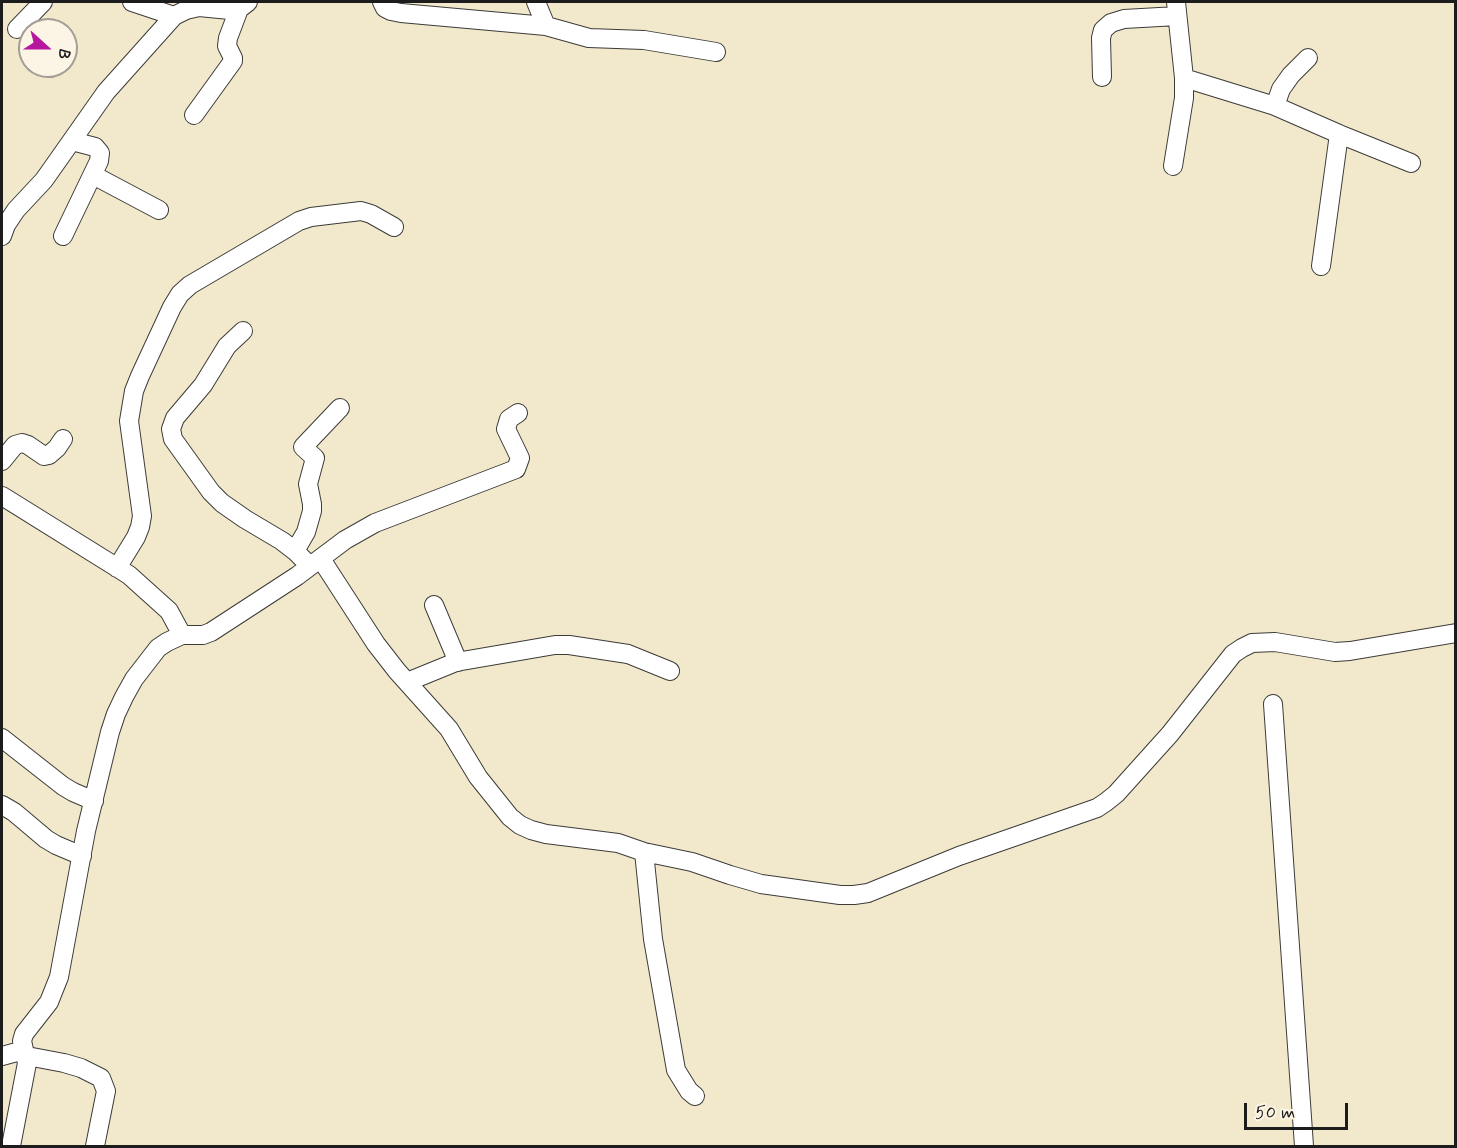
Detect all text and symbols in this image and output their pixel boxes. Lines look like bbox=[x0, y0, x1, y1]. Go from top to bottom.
north arrow bbox=[18, 18, 78, 78]
text: B bbox=[52, 45, 75, 62]
scale bar bbox=[1247, 1091, 1350, 1129]
text: 50 m bbox=[1255, 1101, 1295, 1125]

